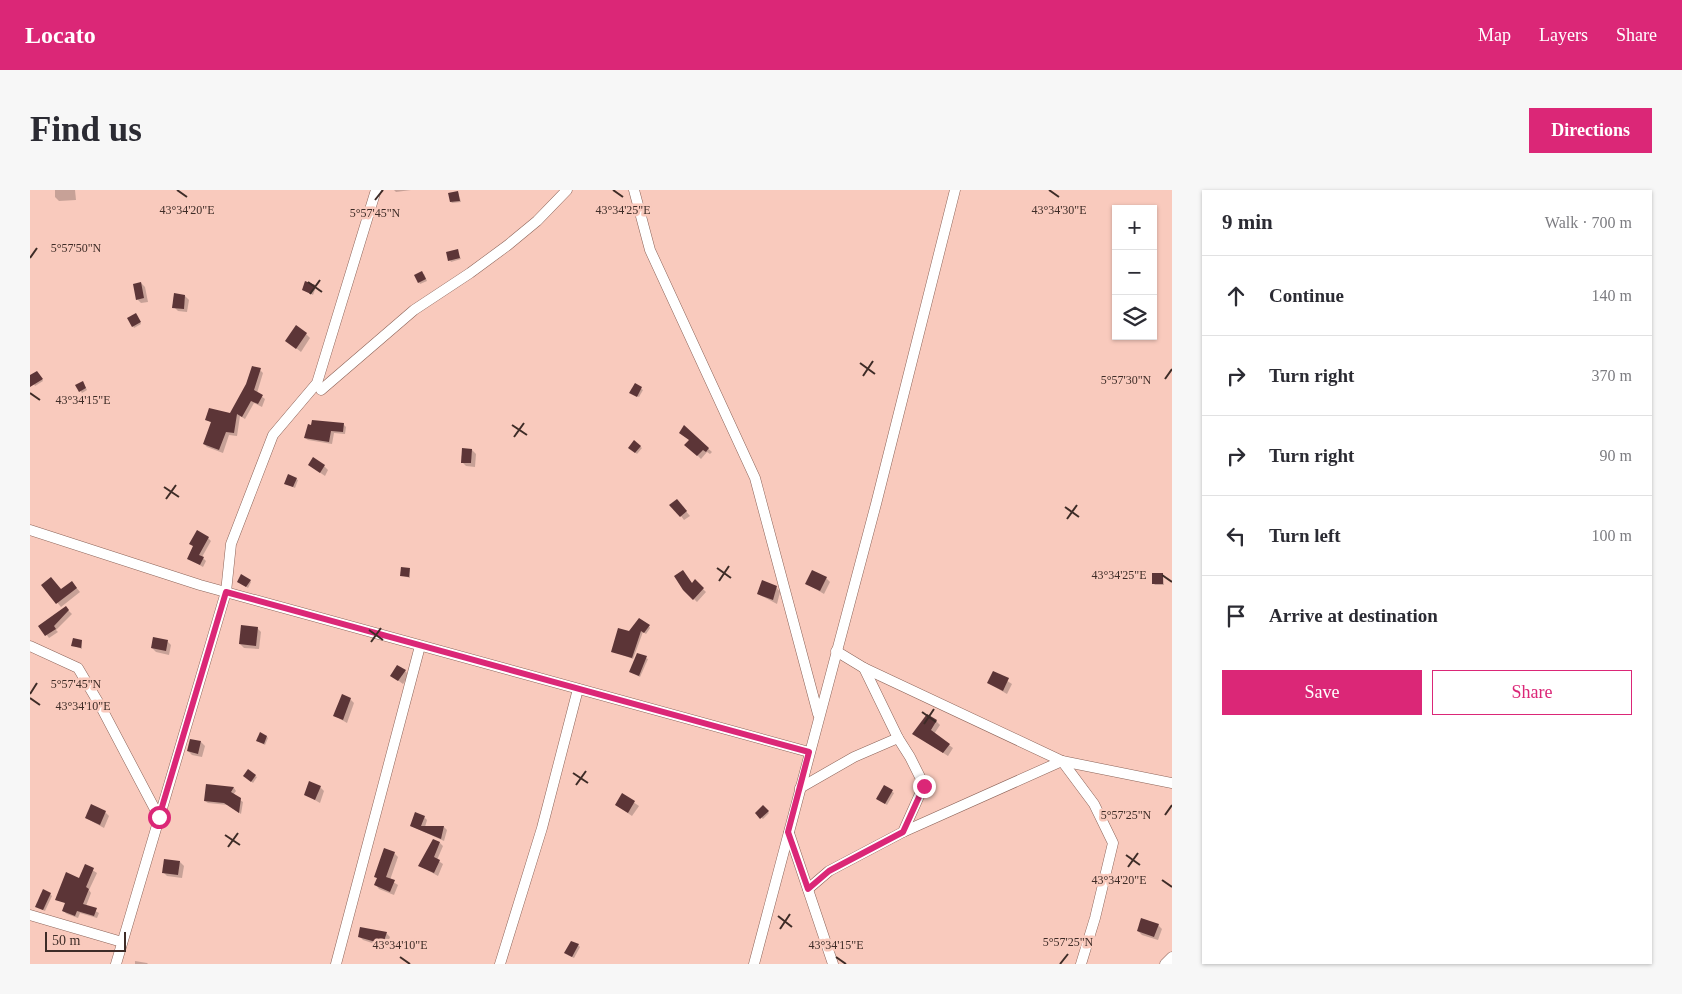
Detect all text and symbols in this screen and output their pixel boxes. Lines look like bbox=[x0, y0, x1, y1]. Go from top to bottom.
text: Locato bbox=[25, 22, 96, 48]
text: Map bbox=[1478, 25, 1511, 45]
text: Layers bbox=[1539, 25, 1588, 45]
text: Share bbox=[1616, 25, 1657, 45]
button: Directions bbox=[1529, 108, 1652, 153]
text: Find us bbox=[30, 110, 142, 149]
text: 43°34'20"E bbox=[159, 203, 215, 217]
text: 43°34'25"E bbox=[595, 203, 651, 217]
text: 43°34'30"E bbox=[1031, 203, 1087, 217]
map controls bbox=[1112, 205, 1157, 340]
button: + bbox=[1112, 205, 1157, 250]
text: 5°57'45"N bbox=[350, 206, 401, 220]
text: 9 min bbox=[1222, 210, 1273, 234]
text: Walk · 700 m bbox=[1545, 214, 1632, 231]
text: 5°57'50"N bbox=[51, 241, 102, 255]
button: − bbox=[1112, 250, 1157, 295]
icon: ahead bbox=[1222, 282, 1250, 310]
text: Continue bbox=[1269, 285, 1344, 306]
text: 140 m bbox=[1592, 287, 1632, 304]
button: layers bbox=[1112, 295, 1157, 340]
icon: right bbox=[1222, 362, 1250, 390]
text: Turn right bbox=[1269, 365, 1354, 386]
text: 370 m bbox=[1592, 367, 1632, 384]
text: 5°57'30"N bbox=[1101, 373, 1152, 387]
text: 43°34'15"E bbox=[55, 393, 111, 407]
icon: right bbox=[1222, 442, 1250, 470]
text: Turn right bbox=[1269, 445, 1354, 466]
text: 90 m bbox=[1600, 447, 1632, 464]
icon: left bbox=[1222, 522, 1250, 550]
text: Turn left bbox=[1269, 525, 1341, 546]
text: 100 m bbox=[1592, 527, 1632, 544]
text: 43°34'25"E bbox=[1091, 568, 1147, 582]
icon: arrive bbox=[1222, 602, 1250, 630]
text: Arrive at destination bbox=[1269, 605, 1438, 626]
button: Save bbox=[1222, 670, 1422, 715]
button: Share bbox=[1432, 670, 1632, 715]
text: 5°57'45"N bbox=[51, 677, 102, 691]
text: 43°34'10"E bbox=[55, 699, 111, 713]
route end bbox=[913, 775, 936, 798]
route start bbox=[148, 806, 171, 829]
text: 5°57'25"N bbox=[1101, 808, 1152, 822]
text: 43°34'20"E bbox=[1091, 873, 1147, 887]
scale bar bbox=[45, 929, 126, 952]
text: 50 m bbox=[52, 933, 80, 948]
text: 5°57'25"N bbox=[1043, 935, 1094, 949]
text: 43°34'10"E bbox=[372, 938, 428, 952]
text: 43°34'15"E bbox=[808, 938, 864, 952]

